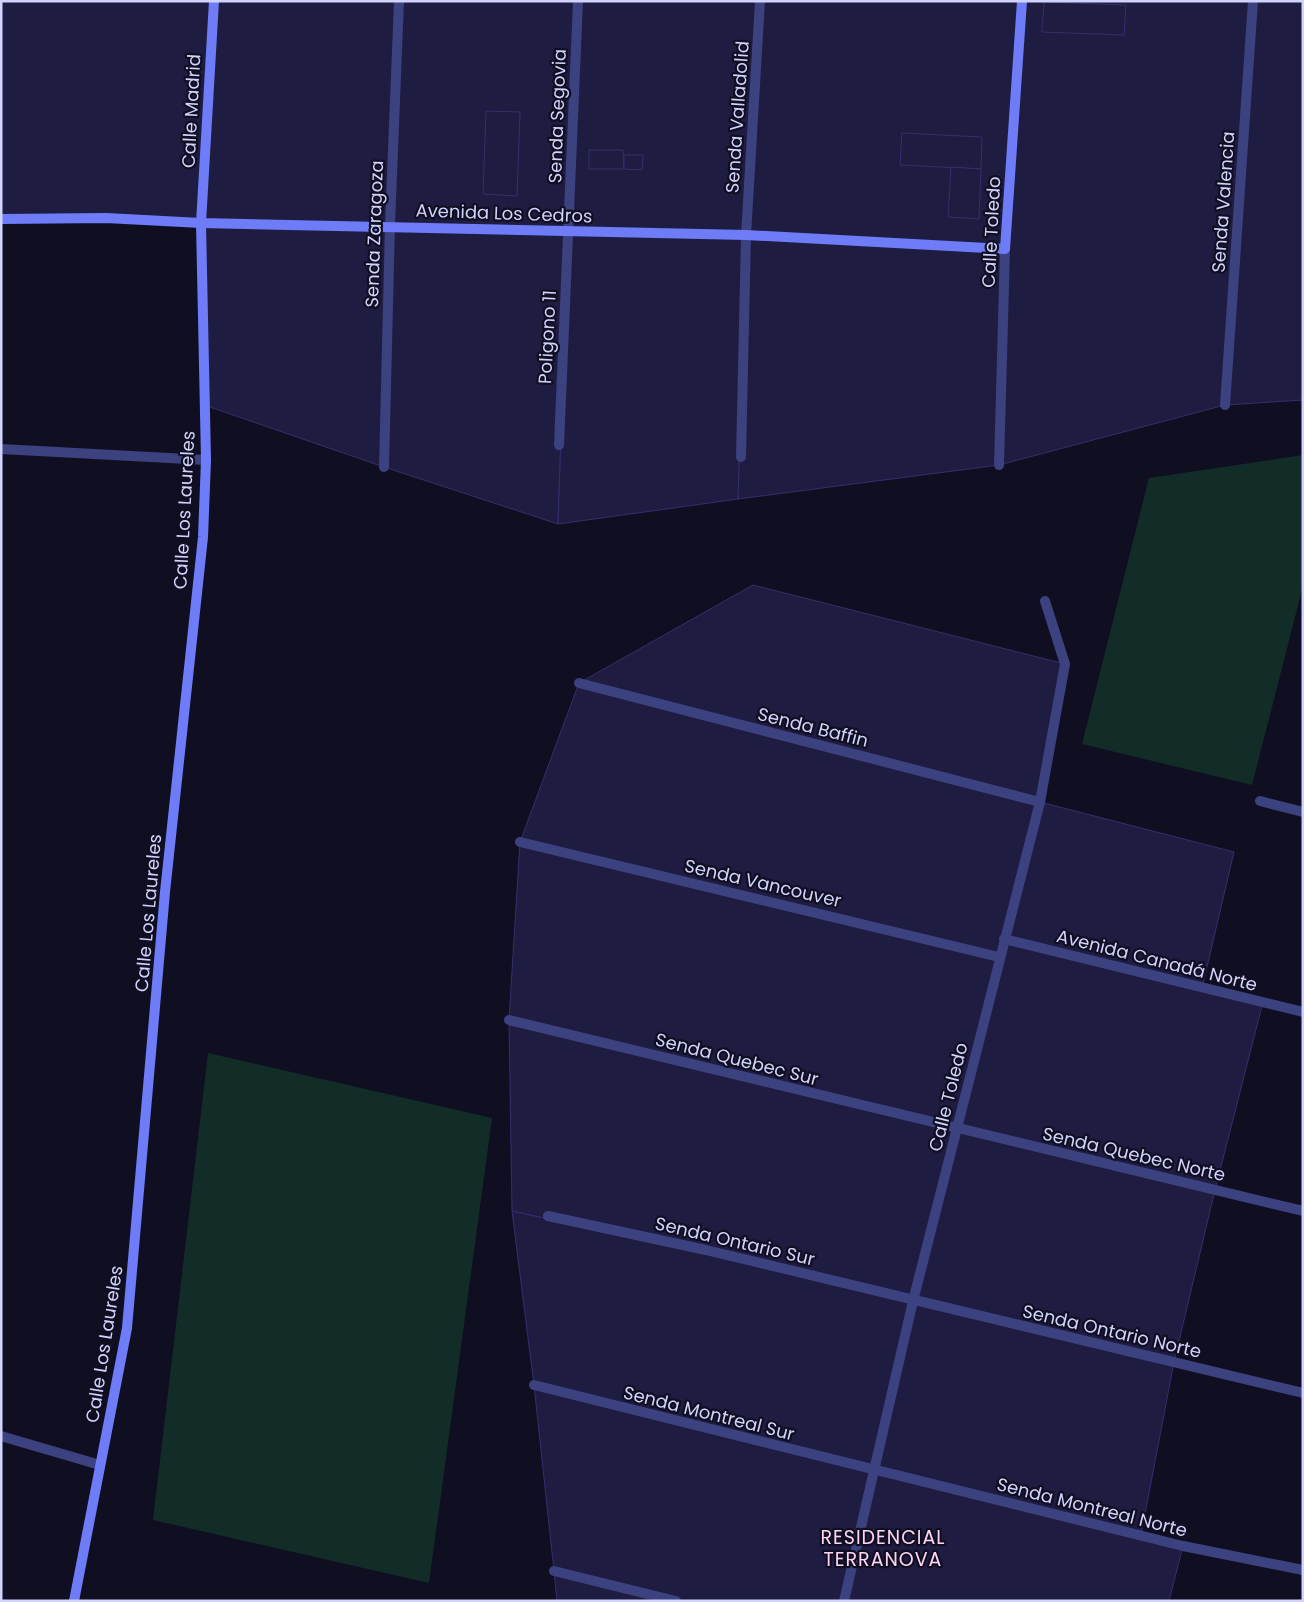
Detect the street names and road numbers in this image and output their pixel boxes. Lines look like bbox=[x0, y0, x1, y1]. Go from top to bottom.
street label: Senda Valladolid bbox=[719, 40, 755, 194]
street label: Senda Segovia bbox=[542, 48, 572, 184]
street label: Calle Madrid bbox=[176, 53, 206, 169]
street label: Senda Valencia bbox=[1206, 131, 1240, 273]
street label: Senda Zaragoza bbox=[359, 160, 389, 308]
street label: Calle Toledo bbox=[976, 176, 1006, 288]
street label: Avenida Los Cedros bbox=[415, 197, 593, 229]
street label: Poligono 11 bbox=[532, 289, 562, 385]
street label: Calle Los Laureles bbox=[167, 430, 201, 590]
street label: Senda Baffin bbox=[755, 701, 871, 753]
street label: Calle Los Laureles bbox=[129, 833, 167, 993]
street label: Senda Vancouver bbox=[682, 853, 844, 913]
street label: Avenida Canadá Norte bbox=[1054, 923, 1260, 997]
street label: Senda Quebec Sur bbox=[653, 1027, 821, 1091]
street label: Calle Toledo bbox=[922, 1040, 974, 1154]
street label: Senda Quebec Norte bbox=[1040, 1121, 1228, 1187]
street label: Senda Ontario Sur bbox=[653, 1210, 818, 1272]
street label: Calle Los Laureles bbox=[79, 1264, 129, 1424]
street label: Senda Ontario Norte bbox=[1020, 1298, 1204, 1364]
street label: Senda Montreal Sur bbox=[621, 1380, 797, 1446]
street label: Senda Montreal Norte bbox=[994, 1471, 1190, 1543]

